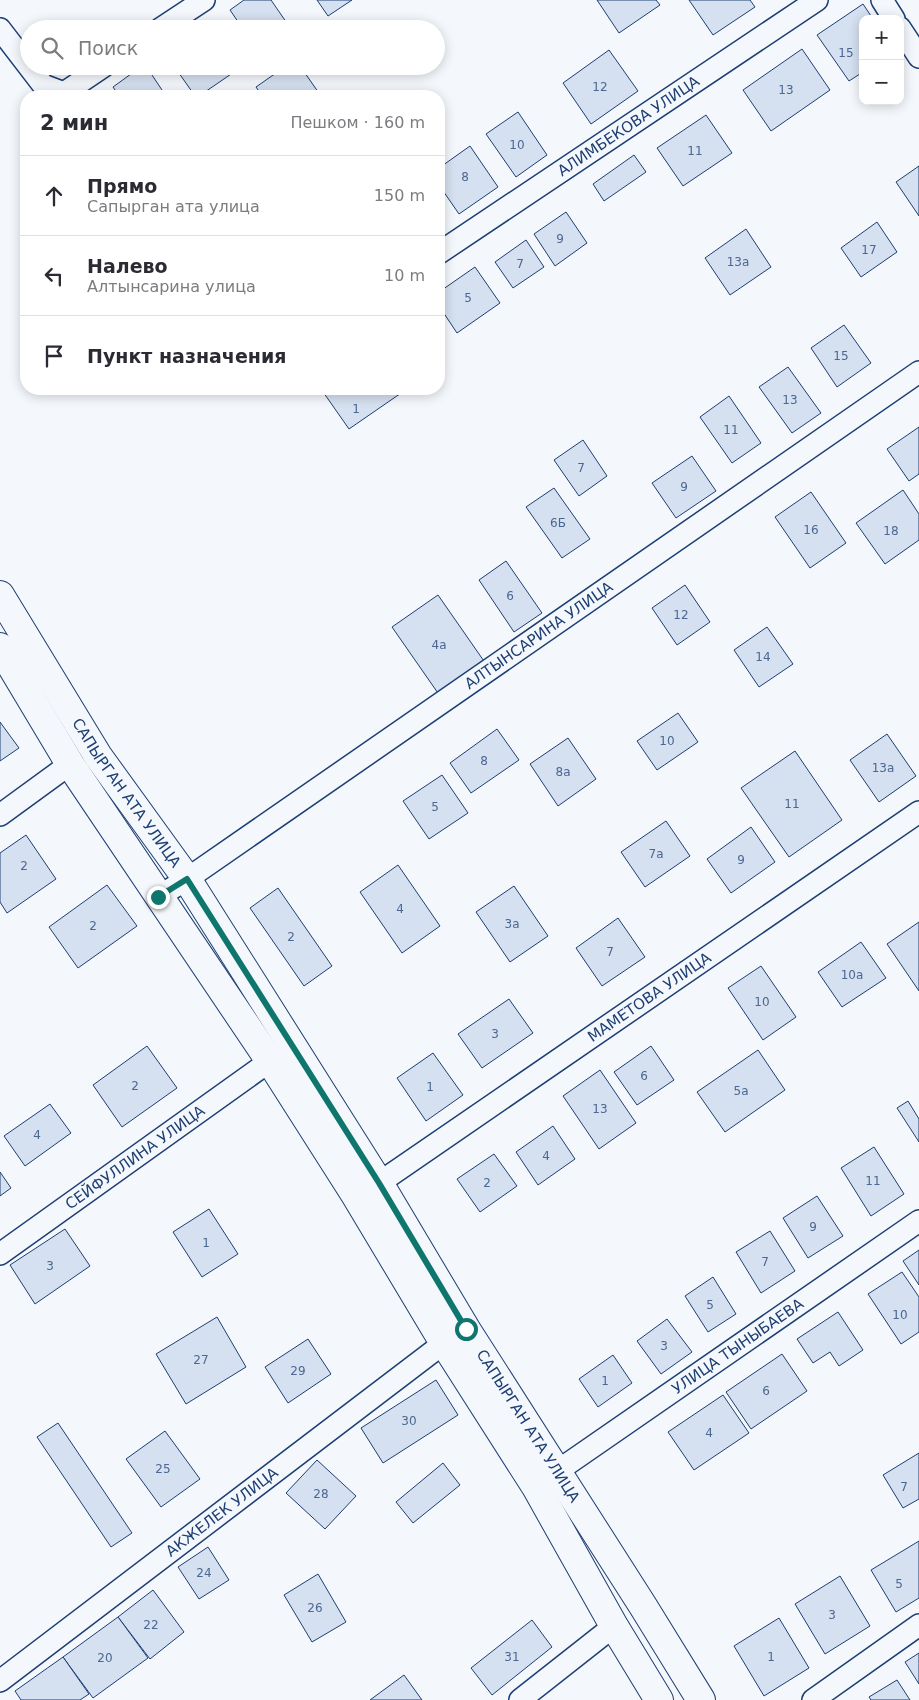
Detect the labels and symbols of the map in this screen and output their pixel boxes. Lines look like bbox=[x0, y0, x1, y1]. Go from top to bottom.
house number: 15 bbox=[838, 46, 854, 60]
street label: АЛИМБЕКОВА УЛИЦА bbox=[554, 72, 703, 180]
house number: 12 bbox=[592, 80, 608, 94]
house number: 13 bbox=[778, 83, 794, 97]
house number: 10 bbox=[509, 138, 525, 152]
house number: 11 bbox=[687, 144, 703, 158]
house number: 8 bbox=[461, 170, 469, 184]
house number: 9 bbox=[556, 232, 564, 246]
house number: 17 bbox=[861, 243, 877, 257]
house number: 13а bbox=[727, 255, 749, 269]
house number: 7 bbox=[516, 257, 524, 271]
house number: 5 bbox=[464, 291, 472, 305]
house number: 15 bbox=[833, 349, 849, 363]
house number: 13 bbox=[782, 393, 798, 407]
house number: 1 bbox=[352, 402, 360, 416]
house number: 11 bbox=[723, 423, 739, 437]
house number: 7 bbox=[577, 461, 585, 475]
house number: 9 bbox=[680, 480, 688, 494]
house number: 6Б bbox=[550, 516, 566, 530]
house number: 16 bbox=[803, 523, 819, 537]
house number: 18 bbox=[883, 524, 899, 538]
street label: АЛТЫНСАРИНА УЛИЦА bbox=[461, 577, 617, 693]
house number: 6 bbox=[506, 589, 514, 603]
house number: 12 bbox=[673, 608, 689, 622]
house number: 4а bbox=[432, 638, 447, 652]
house number: 14 bbox=[755, 650, 771, 664]
street label: САПЫРГАН АТА УЛИЦА bbox=[68, 715, 185, 872]
house number: 10 bbox=[659, 734, 675, 748]
house number: 8 bbox=[480, 754, 488, 768]
house number: 13а bbox=[872, 761, 894, 775]
house number: 8а bbox=[556, 765, 571, 779]
house number: 11 bbox=[784, 797, 800, 811]
house number: 5 bbox=[431, 800, 439, 814]
house number: 7а bbox=[649, 847, 664, 861]
house number: 9 bbox=[737, 853, 745, 867]
house number: 2 bbox=[20, 859, 28, 873]
route end bbox=[147, 886, 170, 909]
house number: 4 bbox=[396, 902, 404, 916]
house number: 3а bbox=[505, 917, 520, 931]
house number: 2 bbox=[89, 919, 97, 933]
house number: 2 bbox=[287, 930, 295, 944]
house number: 7 bbox=[606, 945, 614, 959]
street label: МАМЕТОВА УЛИЦА bbox=[584, 948, 715, 1046]
house number: 10а bbox=[841, 968, 863, 982]
house number: 10 bbox=[754, 995, 770, 1009]
house number: 3 bbox=[491, 1027, 499, 1041]
house number: 6 bbox=[640, 1069, 648, 1083]
house number: 2 bbox=[131, 1079, 139, 1093]
house number: 1 bbox=[426, 1080, 434, 1094]
house number: 5а bbox=[734, 1084, 749, 1098]
street label: СЕЙФУЛЛИНА УЛИЦА bbox=[62, 1101, 209, 1213]
house number: 13 bbox=[592, 1102, 608, 1116]
house number: 4 bbox=[33, 1128, 41, 1142]
house number: 4 bbox=[542, 1149, 550, 1163]
house number: 11 bbox=[865, 1174, 881, 1188]
house number: 2 bbox=[483, 1176, 491, 1190]
house number: 9 bbox=[809, 1220, 817, 1234]
house number: 1 bbox=[202, 1236, 210, 1250]
house number: 7 bbox=[761, 1255, 769, 1269]
house number: 3 bbox=[46, 1259, 54, 1273]
street label: УЛИЦА ТЫНЫБАЕВА bbox=[669, 1294, 808, 1398]
house number: 5 bbox=[706, 1298, 714, 1312]
house number: 10 bbox=[892, 1308, 908, 1322]
route start bbox=[455, 1318, 478, 1341]
house number: 3 bbox=[660, 1339, 668, 1353]
street label: САПЫРГАН АТА УЛИЦА bbox=[473, 1346, 584, 1506]
house number: 27 bbox=[193, 1353, 209, 1367]
house number: 29 bbox=[290, 1364, 306, 1378]
house number: 1 bbox=[601, 1374, 609, 1388]
house number: 6 bbox=[762, 1384, 770, 1398]
house number: 30 bbox=[401, 1414, 417, 1428]
house number: 4 bbox=[705, 1426, 713, 1440]
house number: 25 bbox=[155, 1462, 171, 1476]
street label: АКЖЕЛЕК УЛИЦА bbox=[162, 1463, 282, 1560]
house number: 7 bbox=[900, 1480, 908, 1494]
house number: 28 bbox=[313, 1487, 329, 1501]
house number: 24 bbox=[196, 1566, 212, 1580]
house number: 5 bbox=[895, 1577, 903, 1591]
house number: 26 bbox=[307, 1601, 323, 1615]
house number: 3 bbox=[828, 1608, 836, 1622]
house number: 22 bbox=[143, 1618, 159, 1632]
house number: 31 bbox=[504, 1650, 520, 1664]
house number: 1 bbox=[767, 1650, 775, 1664]
house number: 20 bbox=[97, 1651, 113, 1665]

